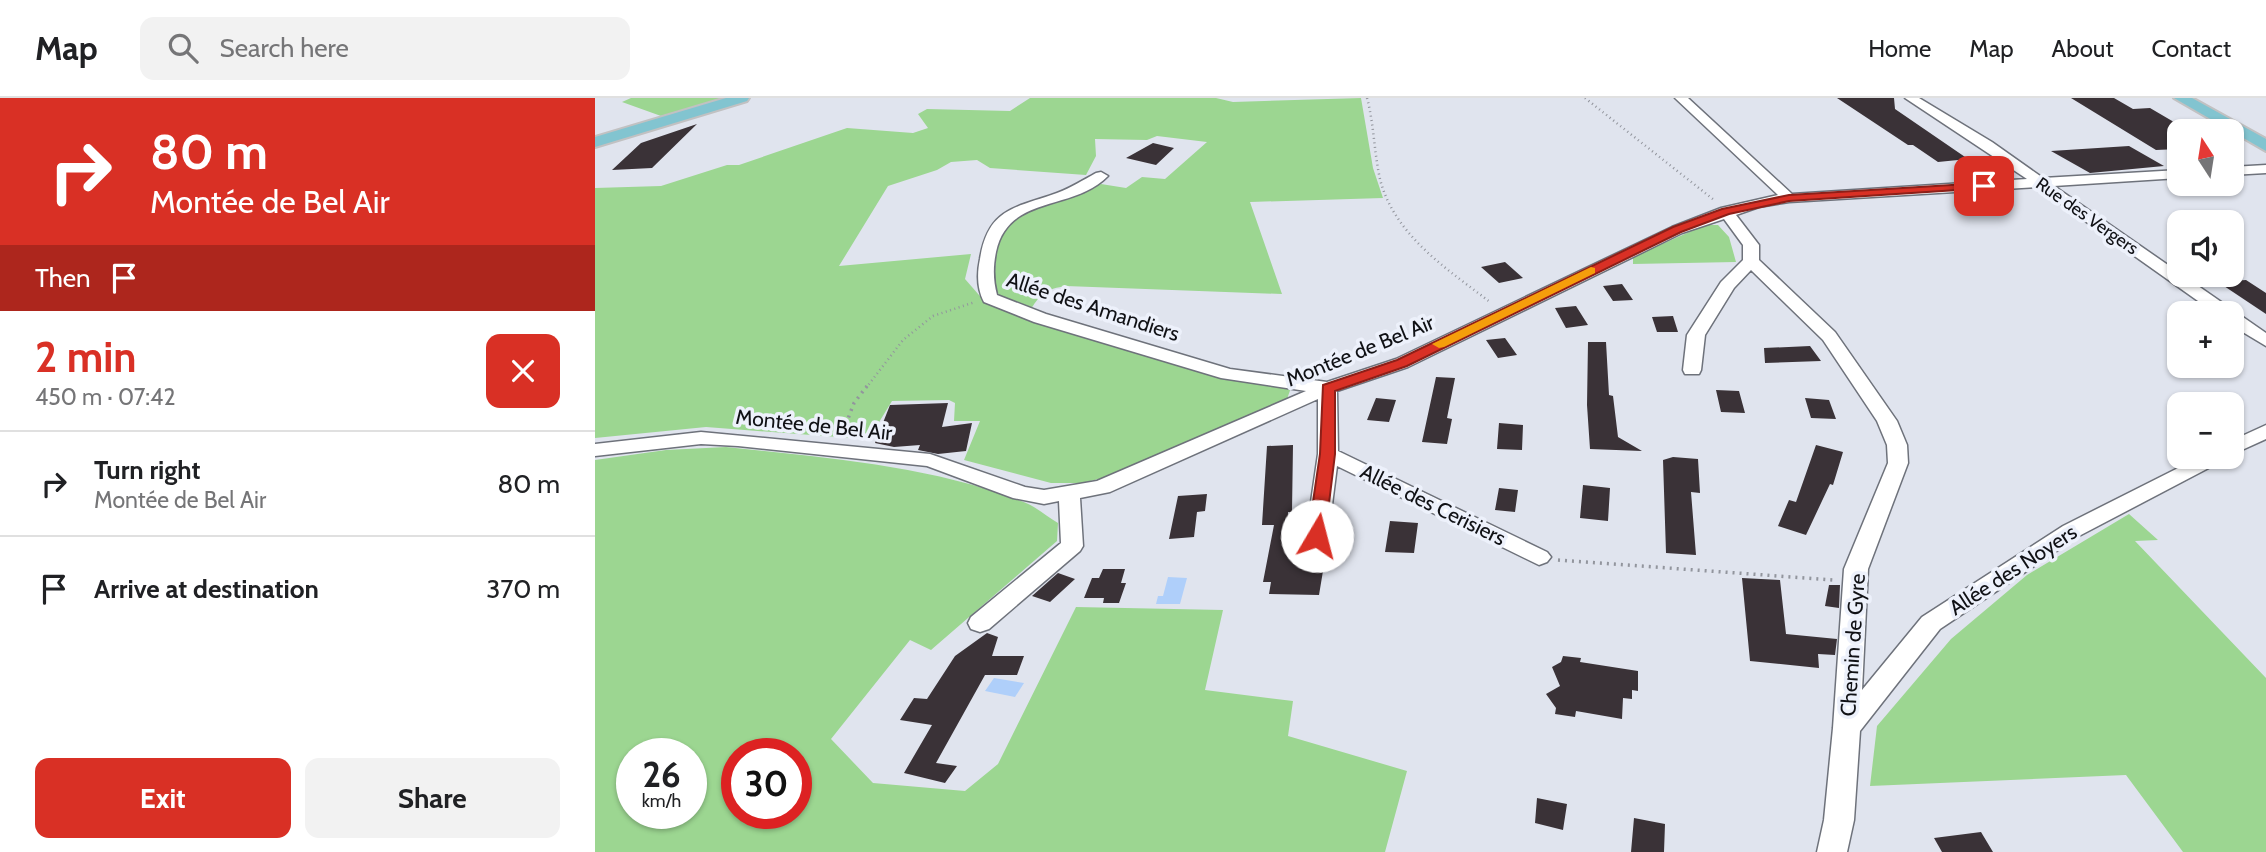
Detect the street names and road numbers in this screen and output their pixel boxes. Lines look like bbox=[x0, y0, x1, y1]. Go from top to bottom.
street label: Rue des Vergers bbox=[2032, 173, 2142, 259]
street label: Allée des Amandiers bbox=[1004, 267, 1183, 346]
street label: Montée de Bel Air bbox=[1282, 309, 1438, 392]
street label: Montée de Bel Air bbox=[735, 404, 894, 445]
street label: Allée des Cerisiers bbox=[1357, 459, 1510, 551]
street label: Allée des Noyers bbox=[1944, 519, 2081, 620]
street label: Chemin de Gyre bbox=[1835, 572, 1870, 717]

